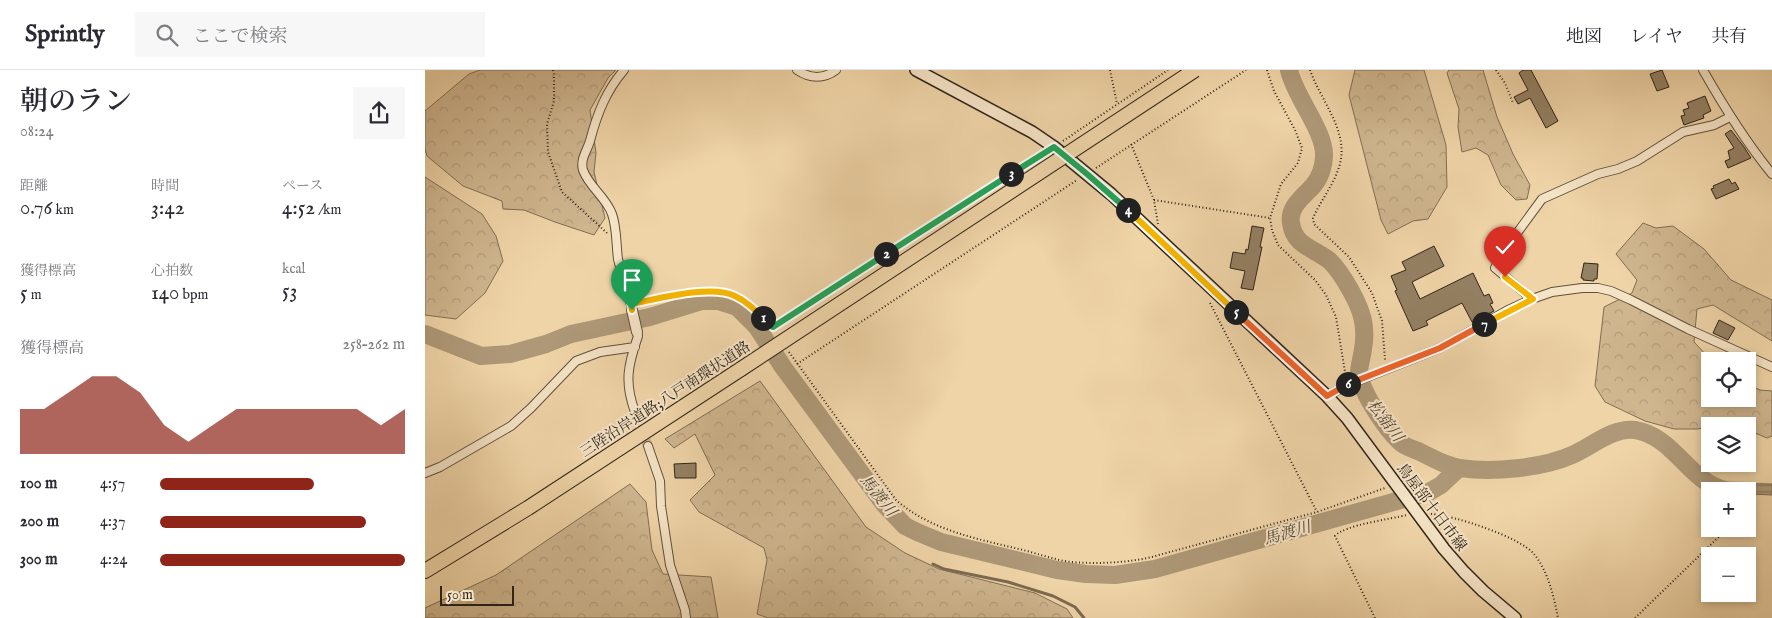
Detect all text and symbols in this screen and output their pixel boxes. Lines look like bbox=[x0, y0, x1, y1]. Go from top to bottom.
search box bbox=[135, 12, 485, 57]
text: Sprintly bbox=[25, 19, 105, 50]
icon: search bbox=[153, 21, 181, 49]
text: ここで検索 bbox=[193, 25, 288, 49]
text: 地図 bbox=[1566, 26, 1602, 49]
text: レイヤ bbox=[1630, 26, 1683, 49]
text: 共有 bbox=[1711, 26, 1747, 49]
text: 朝のラン bbox=[20, 85, 132, 120]
button: share bbox=[353, 87, 405, 139]
text: 08:24 bbox=[20, 122, 54, 142]
pin: 3 bbox=[999, 162, 1023, 186]
text: 3 bbox=[1009, 165, 1014, 183]
text: 距離 bbox=[20, 177, 48, 195]
text: 時間 bbox=[151, 177, 179, 195]
text: ペース bbox=[282, 177, 323, 195]
text: 0.76 bbox=[20, 195, 52, 222]
text: 3:42 bbox=[151, 195, 185, 222]
text: 4:52 bbox=[282, 195, 315, 222]
pin: 4 bbox=[1115, 198, 1141, 222]
text: km bbox=[52, 201, 74, 219]
text: /km bbox=[315, 201, 341, 219]
text: 4 bbox=[1125, 201, 1132, 219]
pin bbox=[1484, 226, 1526, 277]
icon: check bbox=[1491, 233, 1519, 261]
pin: 2 bbox=[873, 242, 899, 266]
text: 2 bbox=[883, 245, 890, 263]
pin bbox=[611, 259, 653, 310]
text: kcal bbox=[282, 260, 305, 278]
text: 獲得標高 bbox=[20, 262, 76, 280]
text: 心拍数 bbox=[151, 262, 193, 280]
icon: arrive bbox=[618, 266, 646, 294]
text: 53 bbox=[282, 278, 297, 305]
text: 5 bbox=[20, 280, 28, 307]
text: 140 bbox=[151, 280, 179, 307]
text: m bbox=[28, 286, 41, 304]
text: bpm bbox=[179, 286, 208, 304]
pin: 5 bbox=[1223, 300, 1249, 324]
text: 5 bbox=[1234, 303, 1239, 321]
pin: 1 bbox=[751, 306, 775, 330]
text: 1 bbox=[761, 309, 766, 327]
pin: 7 bbox=[1471, 312, 1497, 336]
text: 7 bbox=[1481, 315, 1488, 333]
text: 258–262 m bbox=[343, 335, 405, 355]
street label: 三陸沿岸道路;八戸南環状道路 bbox=[577, 337, 754, 462]
text: 獲得標高 bbox=[20, 339, 84, 359]
map controls bbox=[1701, 352, 1756, 602]
button: locate bbox=[1701, 352, 1756, 407]
pin: 6 bbox=[1335, 372, 1361, 396]
text: 6 bbox=[1346, 375, 1351, 393]
water label: 松舘川 bbox=[1362, 396, 1408, 448]
button: layers bbox=[1701, 417, 1756, 472]
street label: 鳥屋部十日市線 bbox=[1392, 460, 1471, 555]
water label: 馬渡川 bbox=[855, 471, 902, 523]
text: 100 m bbox=[20, 474, 57, 494]
text: 4:57 bbox=[100, 474, 125, 494]
button: + bbox=[1701, 482, 1756, 537]
text: 200 m bbox=[20, 512, 59, 532]
text: 4:37 bbox=[100, 512, 126, 532]
water label: 馬渡川 bbox=[1262, 517, 1315, 550]
button: − bbox=[1701, 547, 1756, 602]
text: 300 m bbox=[20, 550, 58, 570]
text: 4:24 bbox=[100, 550, 127, 570]
scale bar bbox=[440, 583, 514, 606]
text: 50 m bbox=[447, 586, 473, 604]

